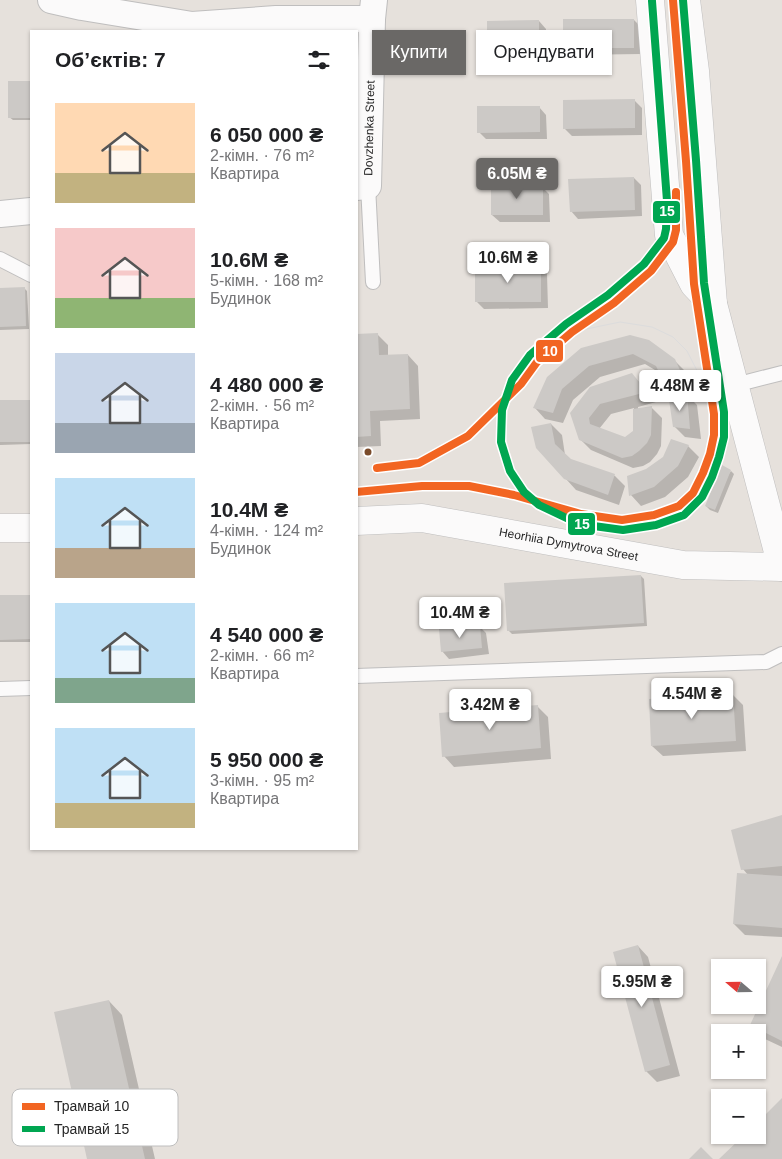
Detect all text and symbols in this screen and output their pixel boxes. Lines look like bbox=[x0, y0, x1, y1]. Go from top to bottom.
chip: Купити bbox=[372, 30, 466, 75]
chip: Орендувати bbox=[476, 30, 612, 75]
icon: filters bbox=[305, 46, 333, 74]
text: Об’єктів: 7 bbox=[55, 48, 166, 71]
street label: Dovzhenka Street bbox=[361, 79, 378, 176]
icon: home bbox=[95, 123, 155, 183]
text: 6 050 000 ₴ bbox=[210, 123, 323, 146]
text: 2-кімн. · 76 m² bbox=[210, 147, 314, 164]
pin: 6.05M ₴ bbox=[471, 158, 563, 200]
text: Квартира bbox=[210, 165, 279, 182]
text: 6.05M ₴ bbox=[487, 165, 547, 182]
line badge: 15 bbox=[652, 200, 681, 224]
text: 15 bbox=[659, 203, 675, 219]
pin: 10.6M ₴ bbox=[462, 242, 554, 284]
icon: home bbox=[95, 248, 155, 308]
text: 10.6M ₴ bbox=[210, 248, 288, 271]
text: 10.6M ₴ bbox=[478, 249, 538, 266]
text: 5-кімн. · 168 m² bbox=[210, 272, 323, 289]
text: Будинок bbox=[210, 290, 271, 307]
line badge: 10 bbox=[535, 339, 564, 363]
text: 10 bbox=[542, 343, 558, 359]
pin: 4.48M ₴ bbox=[634, 370, 726, 412]
icon: home bbox=[95, 373, 155, 433]
text: 4 480 000 ₴ bbox=[210, 373, 323, 396]
text: 4.48M ₴ bbox=[650, 377, 710, 394]
text: 2-кімн. · 56 m² bbox=[210, 397, 314, 414]
text: Квартира bbox=[210, 415, 279, 432]
unlabelled marker bbox=[363, 447, 373, 457]
icon: home bbox=[95, 498, 155, 558]
text: 10.4M ₴ bbox=[210, 498, 288, 521]
line badge: 15 bbox=[567, 512, 596, 536]
text: 15 bbox=[574, 516, 590, 532]
text: 4-кімн. · 124 m² bbox=[210, 522, 323, 539]
street label: Heorhiia Dymytrova Street bbox=[498, 525, 640, 564]
text: Будинок bbox=[210, 540, 271, 557]
pin: 10.4M ₴ bbox=[414, 596, 506, 639]
text: 10.4M ₴ bbox=[430, 604, 490, 621]
icon: home bbox=[95, 623, 155, 683]
text: 4 540 000 ₴ bbox=[210, 623, 323, 646]
text: 2-кімн. · 66 m² bbox=[210, 647, 314, 664]
text: Квартира bbox=[210, 665, 279, 682]
pin: 4.54M ₴ bbox=[646, 678, 738, 720]
text: 4.54M ₴ bbox=[662, 685, 722, 702]
pin: 3.42M ₴ bbox=[444, 688, 536, 731]
text: 3.42M ₴ bbox=[460, 696, 520, 713]
icon: home bbox=[95, 748, 155, 808]
text: 5 950 000 ₴ bbox=[210, 748, 323, 771]
text: 3-кімн. · 95 m² bbox=[210, 772, 314, 789]
text: Квартира bbox=[210, 790, 279, 807]
north arrow bbox=[711, 959, 766, 1014]
map controls bbox=[711, 959, 766, 1144]
pin: 5.95M ₴ bbox=[596, 966, 688, 1008]
text: 5.95M ₴ bbox=[612, 973, 672, 990]
button: + bbox=[711, 1024, 766, 1079]
legend bbox=[12, 1089, 178, 1146]
button: − bbox=[711, 1089, 766, 1144]
text: Трамвай 10 bbox=[54, 1098, 130, 1114]
text: Трамвай 15 bbox=[54, 1121, 130, 1137]

